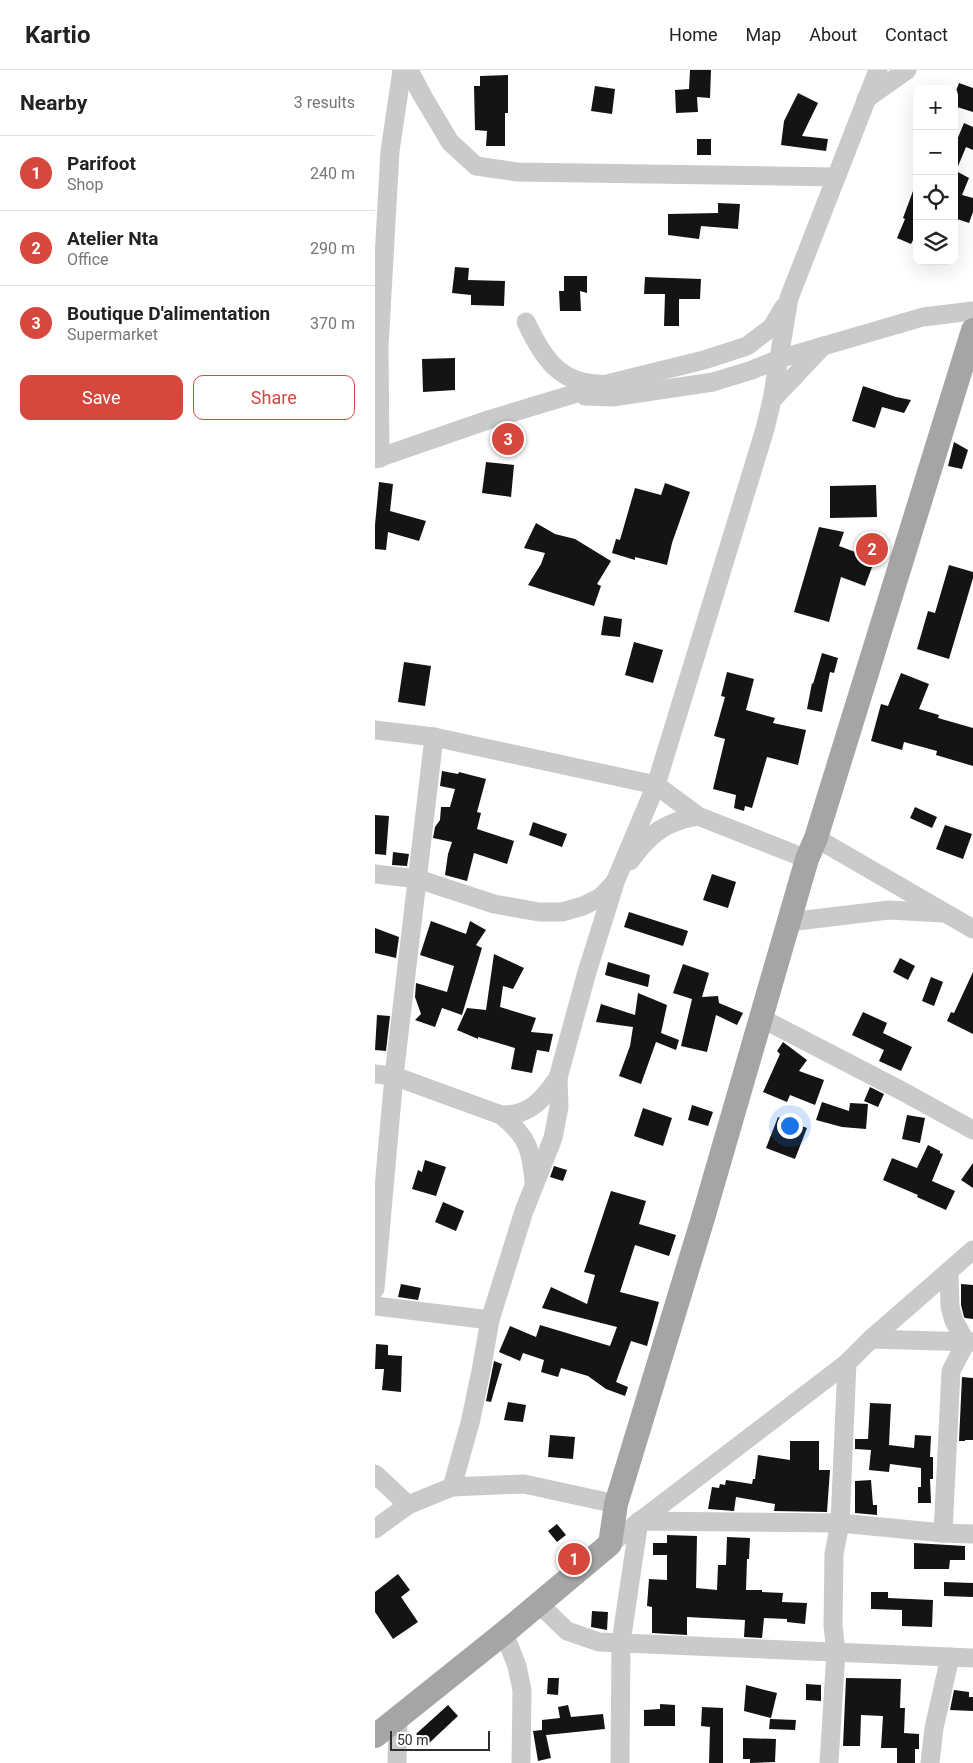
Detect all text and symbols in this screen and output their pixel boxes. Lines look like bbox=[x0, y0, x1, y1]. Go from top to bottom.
text: Kartio bbox=[25, 21, 91, 49]
text: Home bbox=[669, 24, 718, 45]
text: Map bbox=[746, 24, 781, 45]
text: About bbox=[809, 24, 857, 45]
text: Contact bbox=[885, 24, 948, 45]
map controls bbox=[913, 85, 958, 265]
button: + bbox=[913, 85, 958, 130]
text: Nearby bbox=[20, 91, 87, 115]
text: 3 results bbox=[294, 93, 355, 112]
button: − bbox=[913, 130, 958, 175]
text: Parifoot bbox=[67, 152, 136, 175]
text: 1 bbox=[31, 164, 41, 183]
text: 240 m bbox=[310, 164, 355, 183]
text: Shop bbox=[67, 175, 103, 194]
button: locate bbox=[913, 175, 958, 220]
button: layers bbox=[913, 220, 958, 265]
text: Atelier Nta bbox=[67, 227, 158, 250]
text: 2 bbox=[31, 239, 41, 258]
text: 290 m bbox=[310, 239, 355, 258]
text: Office bbox=[67, 250, 109, 269]
text: Boutique D'alimentation bbox=[67, 302, 270, 325]
text: 3 bbox=[31, 314, 41, 333]
text: 370 m bbox=[310, 314, 355, 333]
text: Supermarket bbox=[67, 325, 158, 344]
button: Save bbox=[20, 375, 183, 420]
button: Share bbox=[193, 375, 355, 420]
pin: 3 bbox=[492, 420, 524, 458]
pin: 2 bbox=[856, 530, 888, 568]
your location bbox=[777, 1113, 803, 1139]
pin: 1 bbox=[558, 1540, 590, 1578]
scale bar bbox=[390, 1728, 490, 1751]
text: 50 m bbox=[397, 1732, 429, 1748]

